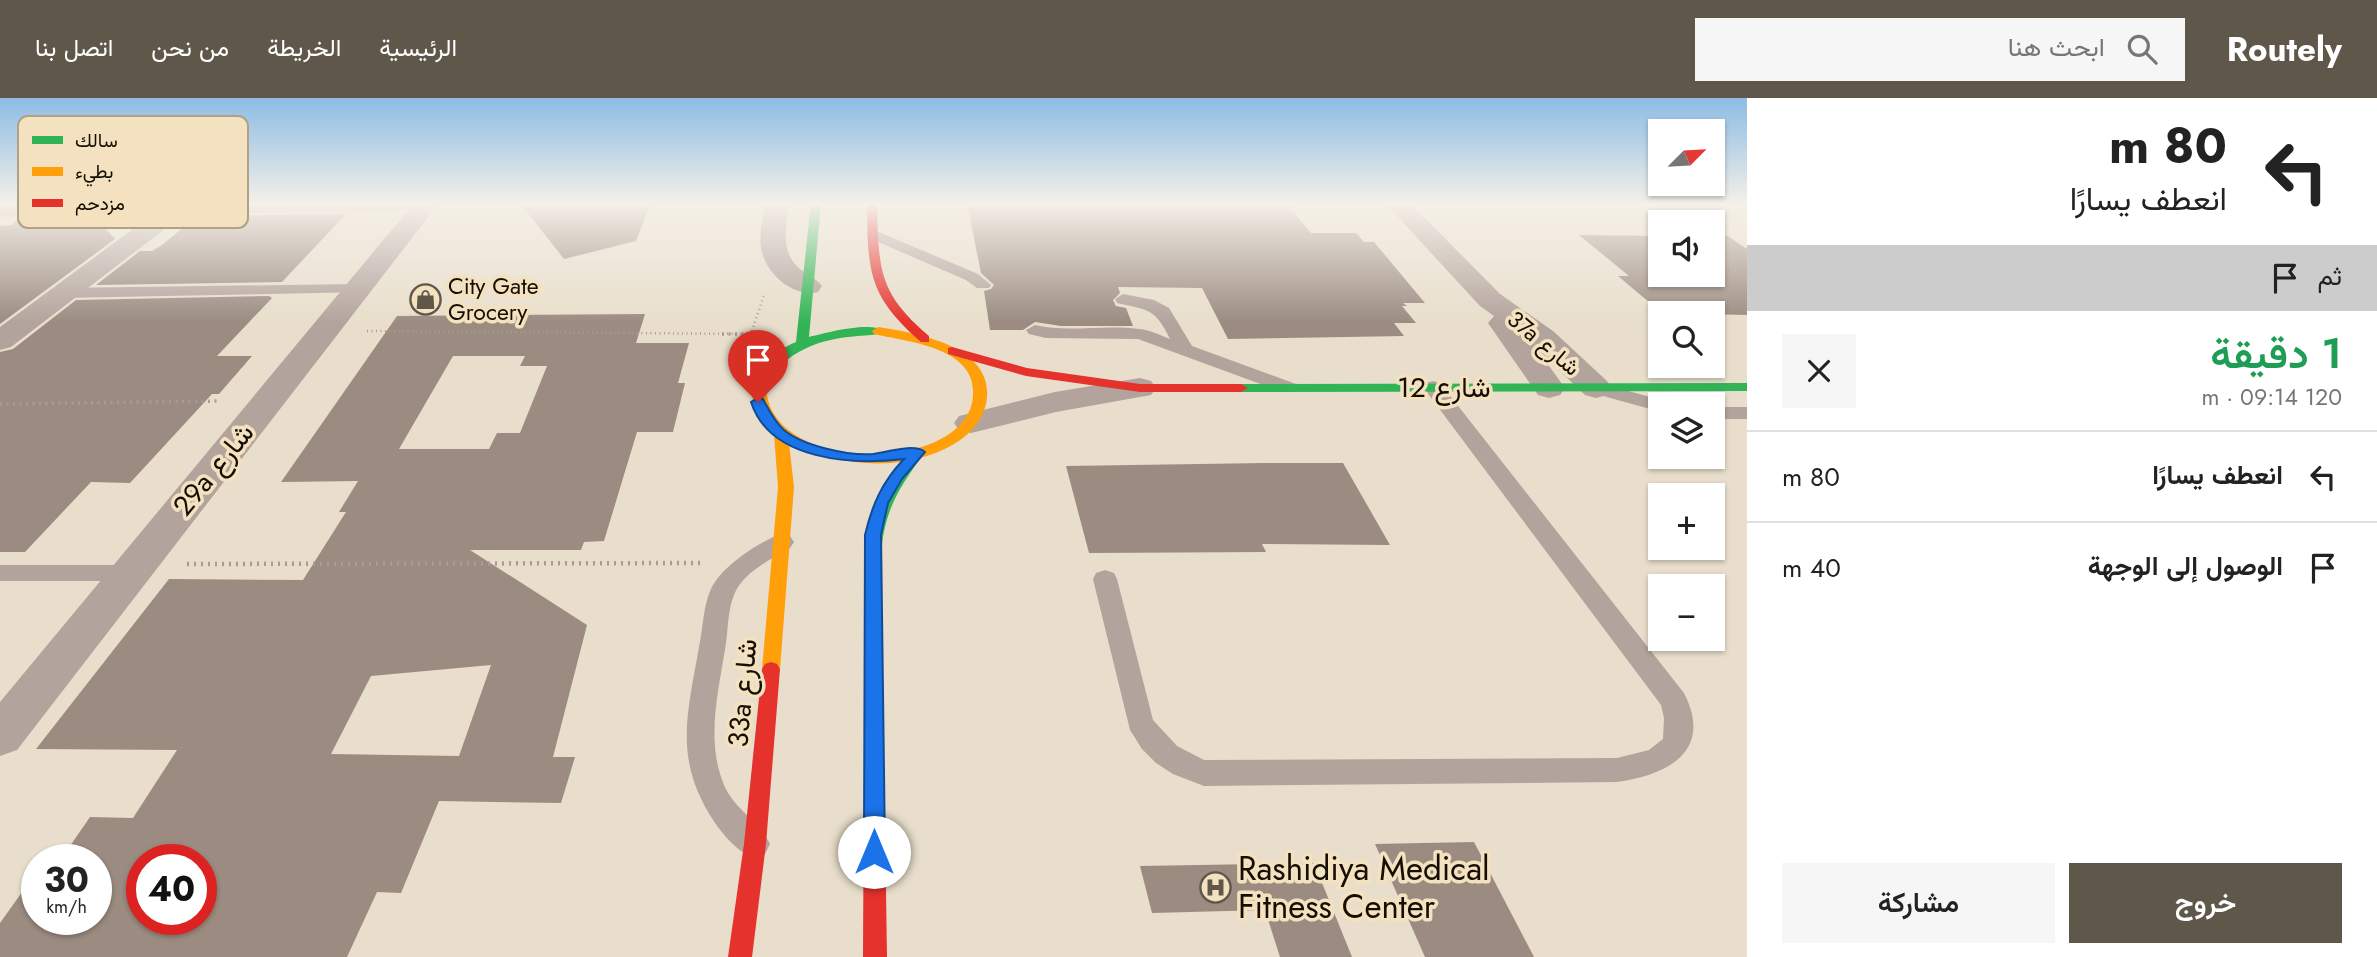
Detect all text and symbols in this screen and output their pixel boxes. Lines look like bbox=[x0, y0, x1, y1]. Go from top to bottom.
search box bbox=[1695, 18, 2185, 81]
text: Routely bbox=[2227, 26, 2342, 73]
text: ابحث هنا bbox=[2008, 28, 2105, 66]
text: اتصل بنا bbox=[35, 30, 113, 65]
text: من نحن bbox=[151, 30, 229, 65]
text: الخريطة bbox=[267, 30, 341, 65]
text: الرئيسية bbox=[379, 30, 457, 65]
icon: search bbox=[2123, 30, 2161, 68]
text: 80 m bbox=[2109, 111, 2227, 181]
legend bbox=[18, 116, 248, 228]
north arrow bbox=[1648, 119, 1726, 196]
map controls bbox=[1648, 119, 1725, 651]
icon: left bbox=[2251, 126, 2342, 217]
text: سالك bbox=[75, 127, 118, 154]
text: بطيء bbox=[75, 158, 113, 187]
text: انعطف يسارًا bbox=[2070, 176, 2227, 222]
text: مزدحم bbox=[75, 190, 125, 217]
button: sound bbox=[1648, 210, 1725, 287]
text: ثم bbox=[2318, 257, 2342, 295]
icon: arrive bbox=[2266, 259, 2304, 297]
place label: City Gate Grocery bbox=[448, 269, 539, 329]
shop icon: City Gate Grocery bbox=[408, 282, 442, 316]
button: search bbox=[1648, 301, 1725, 378]
street label: 37a شارع bbox=[1500, 302, 1588, 384]
text: 1 دقيقة bbox=[2210, 323, 2342, 384]
pin bbox=[728, 330, 788, 402]
button: close bbox=[1782, 334, 1856, 408]
icon: arrive bbox=[739, 341, 777, 379]
street label: شارع 12 bbox=[1397, 367, 1491, 408]
text: 120 m · 09:14 bbox=[2201, 380, 2342, 414]
button: layers bbox=[1648, 392, 1725, 469]
street label: 29a شارع bbox=[163, 414, 264, 525]
text: انعطف يسارًا bbox=[2152, 456, 2283, 494]
text: 80 m bbox=[1782, 458, 1840, 496]
icon: left bbox=[2304, 458, 2342, 496]
button: + bbox=[1648, 483, 1725, 560]
text: الوصول إلى الوجهة bbox=[2088, 547, 2283, 585]
text: 40 m bbox=[1782, 549, 1841, 587]
icon: arrive bbox=[2304, 549, 2342, 587]
button: − bbox=[1648, 574, 1725, 651]
street label: 33a شارع bbox=[717, 637, 768, 749]
position arrow bbox=[837, 815, 911, 889]
speed limit sign: 40 bbox=[126, 844, 217, 935]
place label: Rashidiya Medical Fitness Center bbox=[1238, 845, 1490, 930]
text: 30 bbox=[44, 855, 89, 905]
button: مشاركة bbox=[1782, 863, 2055, 943]
button: خروج bbox=[2069, 863, 2342, 943]
hospital icon: Rashidiya Medical Fitness Center bbox=[1198, 870, 1232, 904]
text: km/h bbox=[46, 894, 87, 920]

